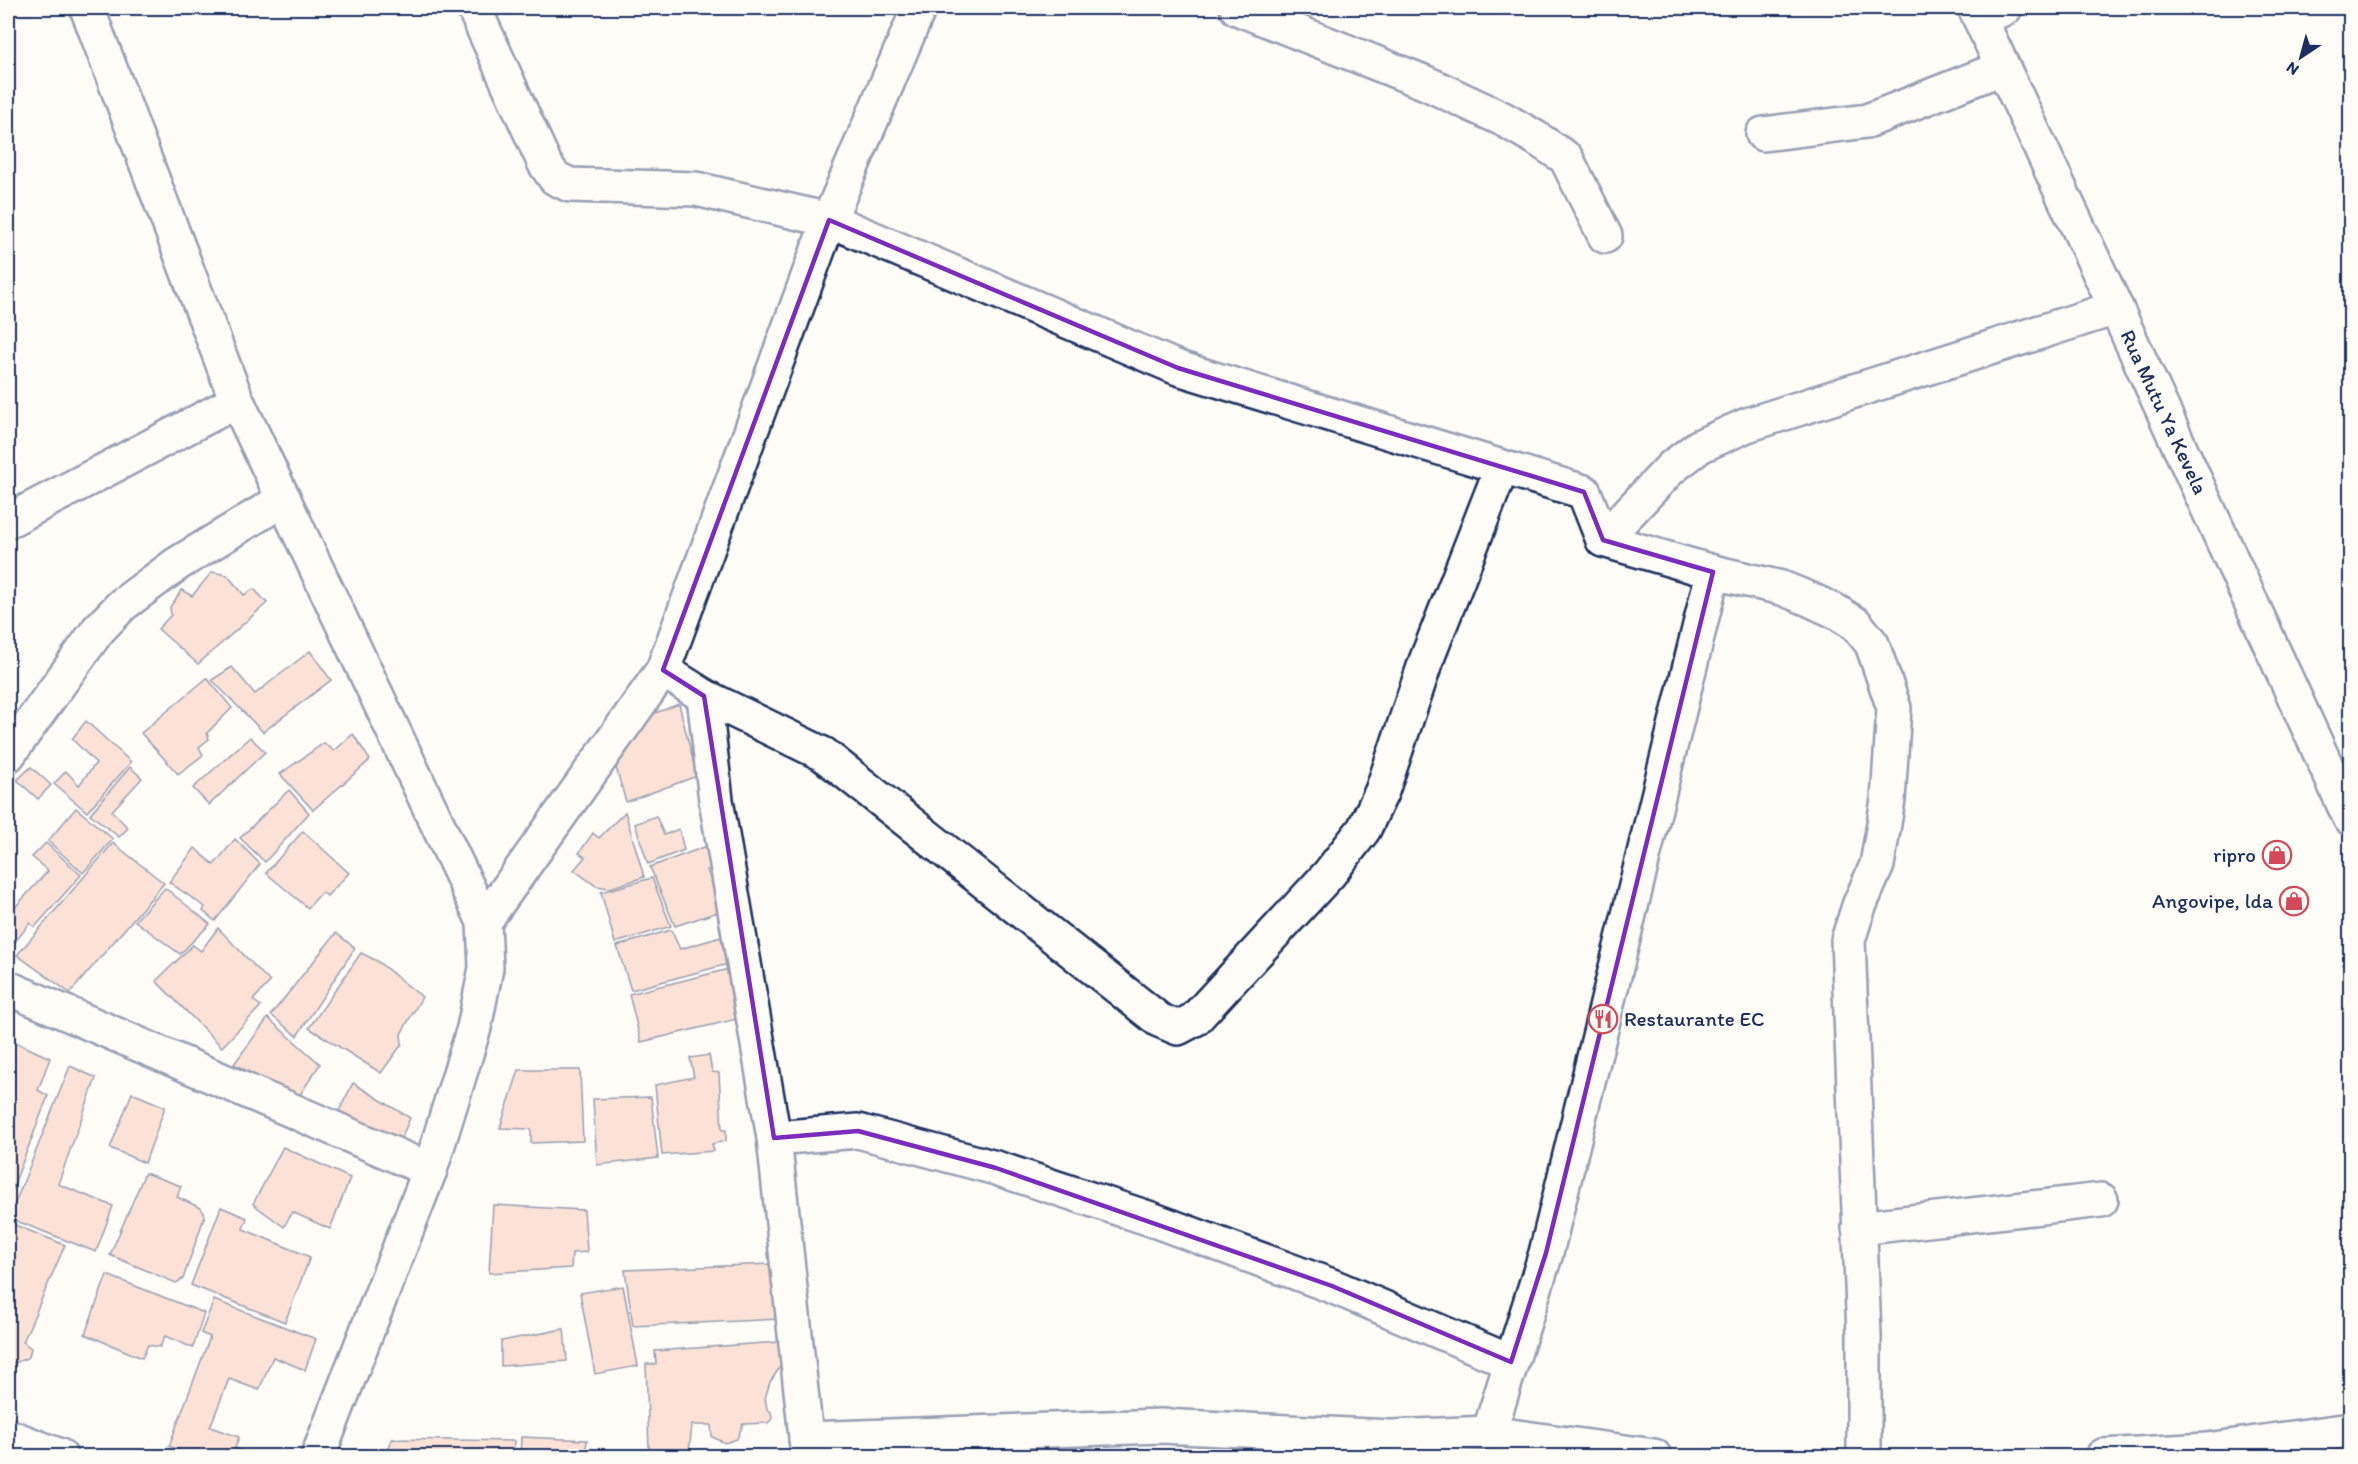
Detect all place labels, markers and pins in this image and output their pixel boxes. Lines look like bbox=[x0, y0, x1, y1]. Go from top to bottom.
shop icon: ripro bbox=[2261, 839, 2293, 871]
place label: ripro bbox=[2213, 842, 2256, 867]
shop icon: Angovipe, lda bbox=[2278, 885, 2310, 917]
place label: Angovipe, lda bbox=[2152, 888, 2273, 913]
restaurant icon: Restaurante EC bbox=[1587, 1003, 1619, 1035]
place label: Restaurante EC bbox=[1624, 1006, 1765, 1031]

